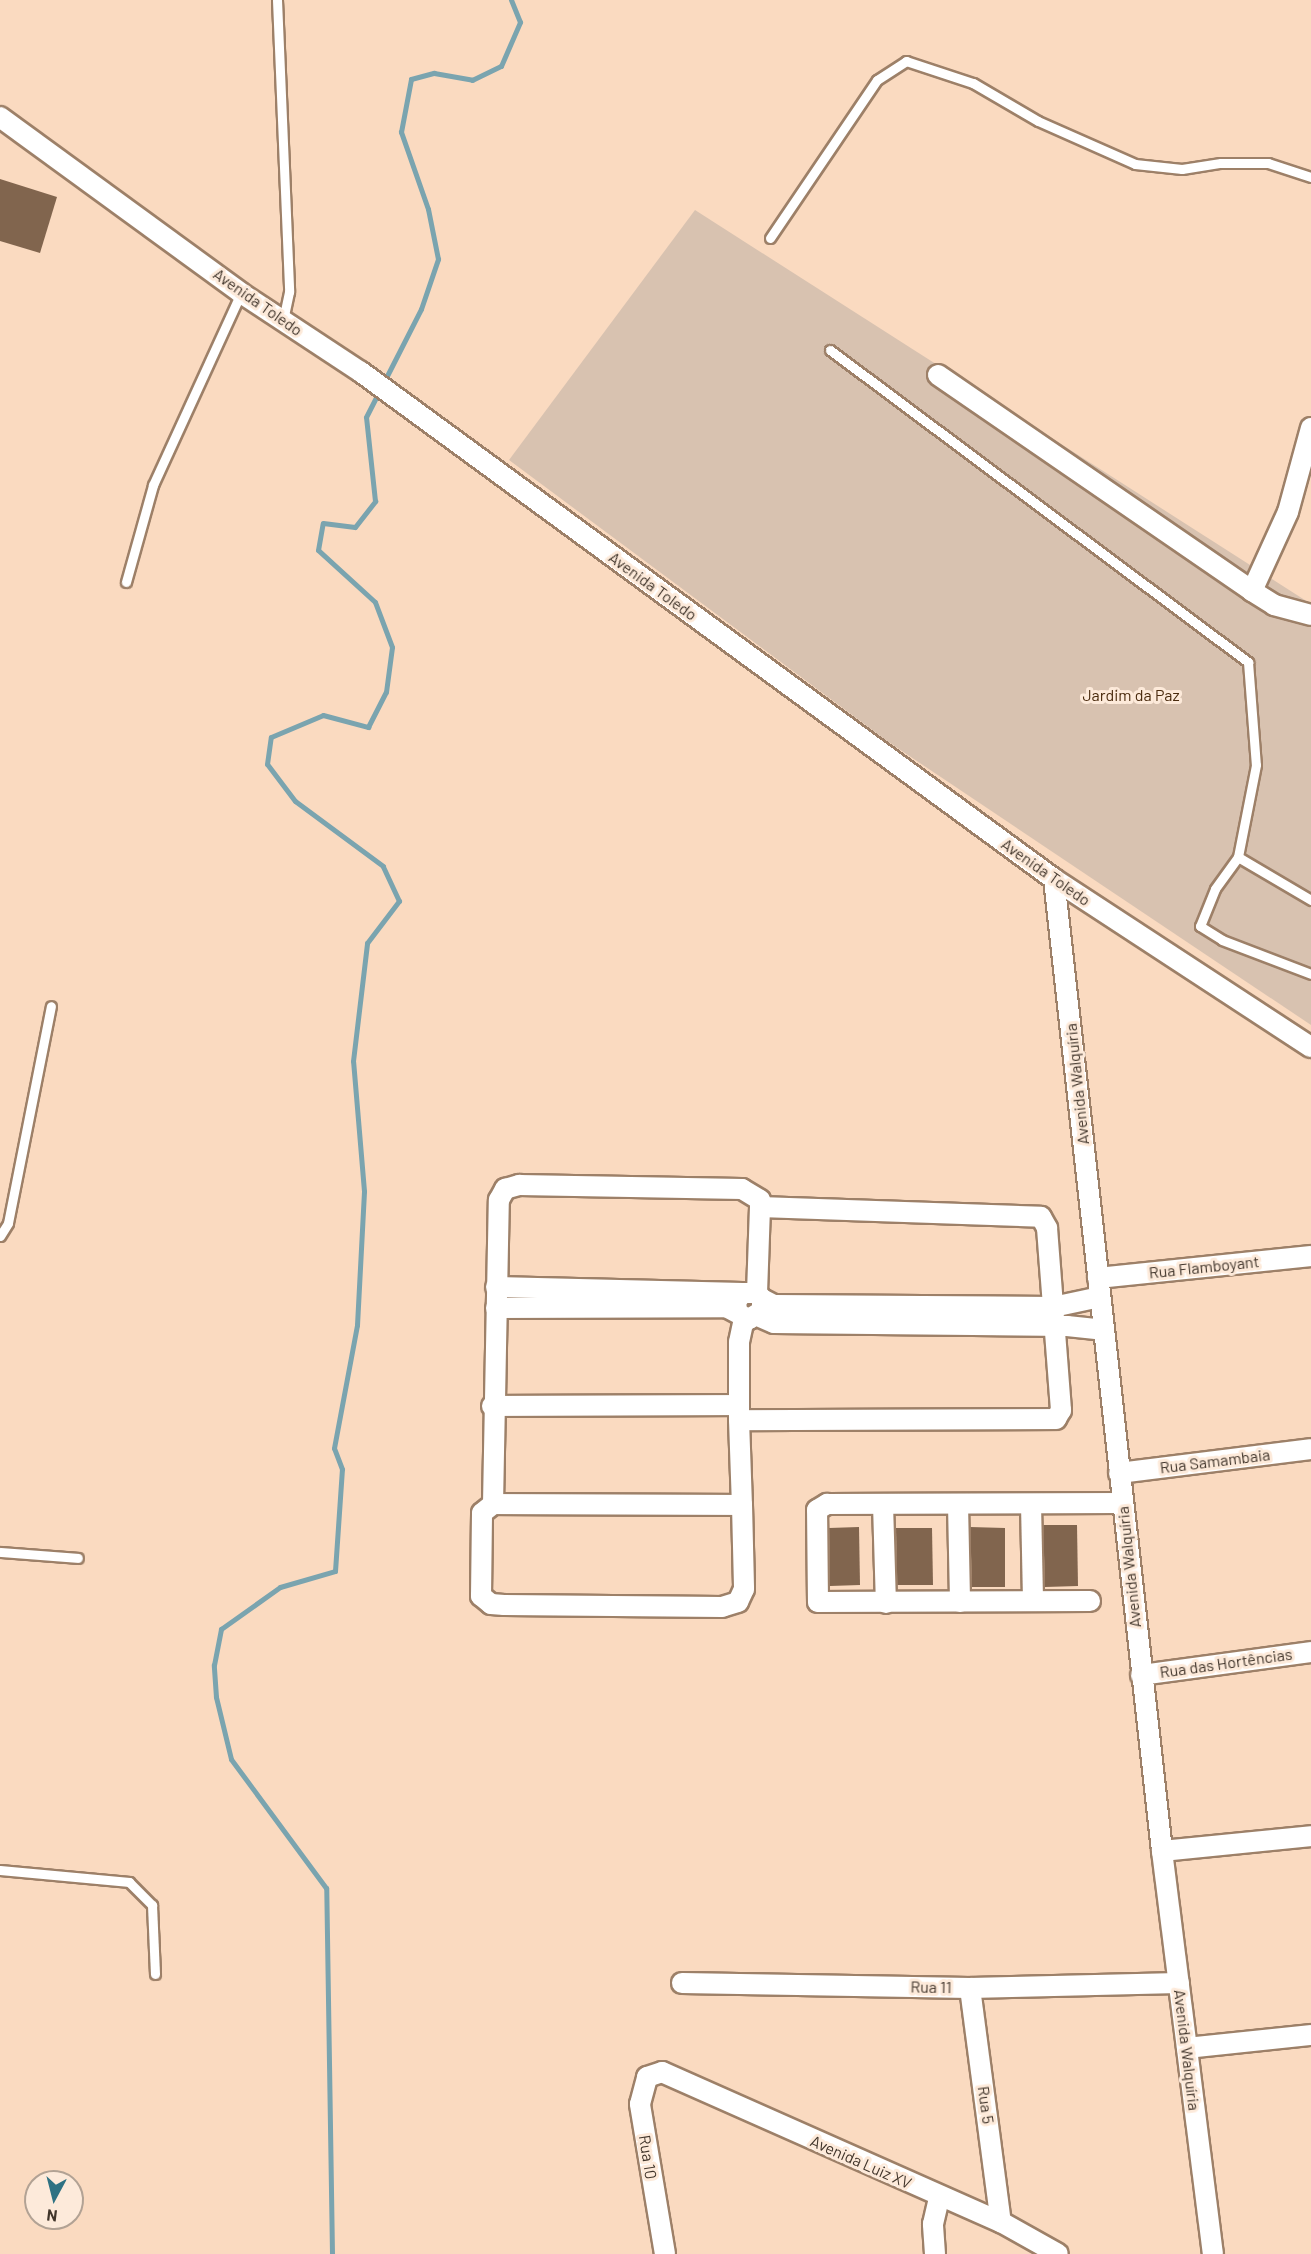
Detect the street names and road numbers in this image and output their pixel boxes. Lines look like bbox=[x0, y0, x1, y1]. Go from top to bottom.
street label: Avenida Toledo bbox=[210, 264, 306, 340]
street label: Avenida Toledo bbox=[605, 548, 701, 624]
street label: Avenida Toledo bbox=[998, 834, 1094, 910]
street label: Avenida Walquíria bbox=[1061, 1022, 1093, 1146]
street label: Rua Flamboyant bbox=[1148, 1252, 1260, 1282]
street label: Rua Samambaia bbox=[1159, 1445, 1271, 1477]
street label: Avenida Walquíria bbox=[1113, 1505, 1145, 1629]
street label: Rua das Hortências bbox=[1158, 1644, 1294, 1682]
street label: Rua 11 bbox=[910, 1977, 952, 1997]
street label: Avenida Walquíria bbox=[1170, 1988, 1204, 2112]
street label: Rua 5 bbox=[974, 2085, 998, 2125]
street label: Avenida Luiz XV bbox=[807, 2131, 915, 2193]
street label: Rua 10 bbox=[635, 2134, 661, 2180]

